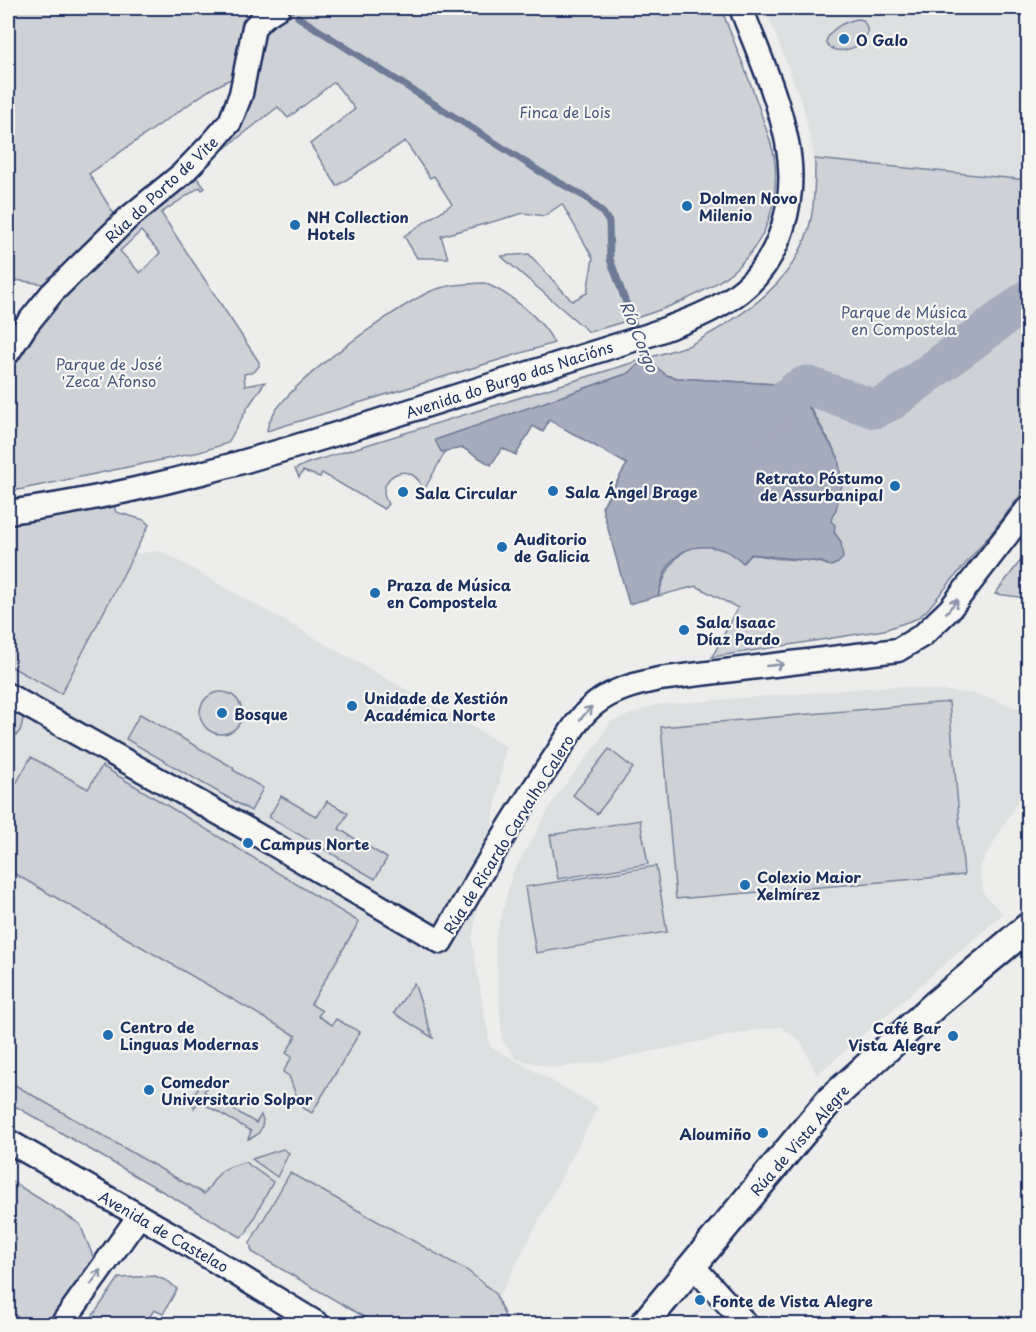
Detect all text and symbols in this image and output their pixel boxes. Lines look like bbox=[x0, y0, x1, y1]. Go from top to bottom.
place label: O Galo bbox=[856, 28, 908, 51]
marker: O Galo bbox=[837, 32, 851, 46]
park label: Finca de Lois bbox=[519, 100, 611, 123]
street label: Rúa do Porto de Vite bbox=[99, 130, 223, 248]
place label: Dolmen Novo Milenio bbox=[699, 186, 797, 226]
marker: Dolmen Novo Milenio bbox=[680, 199, 694, 213]
place label: NH Collection Hotels bbox=[307, 205, 409, 245]
marker: NH Collection Hotels bbox=[288, 218, 302, 232]
water label: Río Corgo bbox=[615, 297, 666, 376]
park label: Parque de Música en Compostela bbox=[841, 300, 967, 340]
street label: Avenida do Burgo das Nacións bbox=[402, 335, 616, 423]
park label: Parque de José 'Zeca' Afonso bbox=[56, 352, 162, 392]
place label: Retrato Póstumo de Assurbanipal bbox=[755, 466, 883, 506]
marker: Retrato Póstumo de Assurbanipal bbox=[888, 479, 902, 493]
place label: Sala Ángel Brage bbox=[565, 480, 698, 503]
place label: Sala Circular bbox=[415, 481, 518, 504]
marker: Sala Ángel Brage bbox=[546, 484, 560, 498]
marker: Sala Circular bbox=[396, 485, 410, 499]
place label: Auditorio de Galicia bbox=[514, 527, 591, 567]
marker: Auditorio de Galicia bbox=[495, 540, 509, 554]
place label: Praza de Música en Compostela bbox=[387, 573, 512, 613]
marker: Praza de Música en Compostela bbox=[368, 586, 382, 600]
one-way arrow bbox=[945, 599, 959, 614]
place label: Sala Isaac Díaz Pardo bbox=[696, 610, 780, 650]
marker: Sala Isaac Díaz Pardo bbox=[677, 623, 691, 637]
one-way arrow bbox=[764, 659, 784, 670]
place label: Unidade de Xestión Académica Norte bbox=[363, 686, 508, 726]
marker: Unidade de Xestión Académica Norte bbox=[345, 699, 359, 713]
place label: Bosque bbox=[234, 702, 288, 725]
marker: Bosque bbox=[215, 706, 229, 720]
one-way arrow bbox=[579, 706, 593, 721]
street label: Rúa de Ricardo Carvalho Calero bbox=[437, 730, 579, 938]
place label: Campus Norte bbox=[260, 832, 369, 855]
marker: Campus Norte bbox=[241, 836, 255, 850]
place label: Colexio Maior Xelmírez bbox=[757, 865, 861, 905]
marker: Colexio Maior Xelmírez bbox=[738, 878, 752, 892]
place label: Centro de Linguas Modernas bbox=[120, 1015, 259, 1055]
place label: Café Bar Vista Alegre bbox=[848, 1016, 941, 1056]
marker: Centro de Linguas Modernas bbox=[101, 1028, 115, 1042]
marker: Café Bar Vista Alegre bbox=[946, 1029, 960, 1043]
place label: Comedor Universitario Solpor bbox=[161, 1070, 313, 1110]
street label: Rúa de Vista Alegre bbox=[744, 1079, 854, 1201]
marker: Comedor Universitario Solpor bbox=[142, 1083, 156, 1097]
place label: Aloumiño bbox=[680, 1122, 751, 1145]
marker: Aloumiño bbox=[756, 1126, 770, 1140]
street label: Avenida de Castelao bbox=[95, 1184, 233, 1278]
one-way arrow bbox=[90, 1269, 102, 1285]
place label: Fonte de Vista Alegre bbox=[712, 1289, 873, 1312]
marker: Fonte de Vista Alegre bbox=[693, 1293, 707, 1307]

